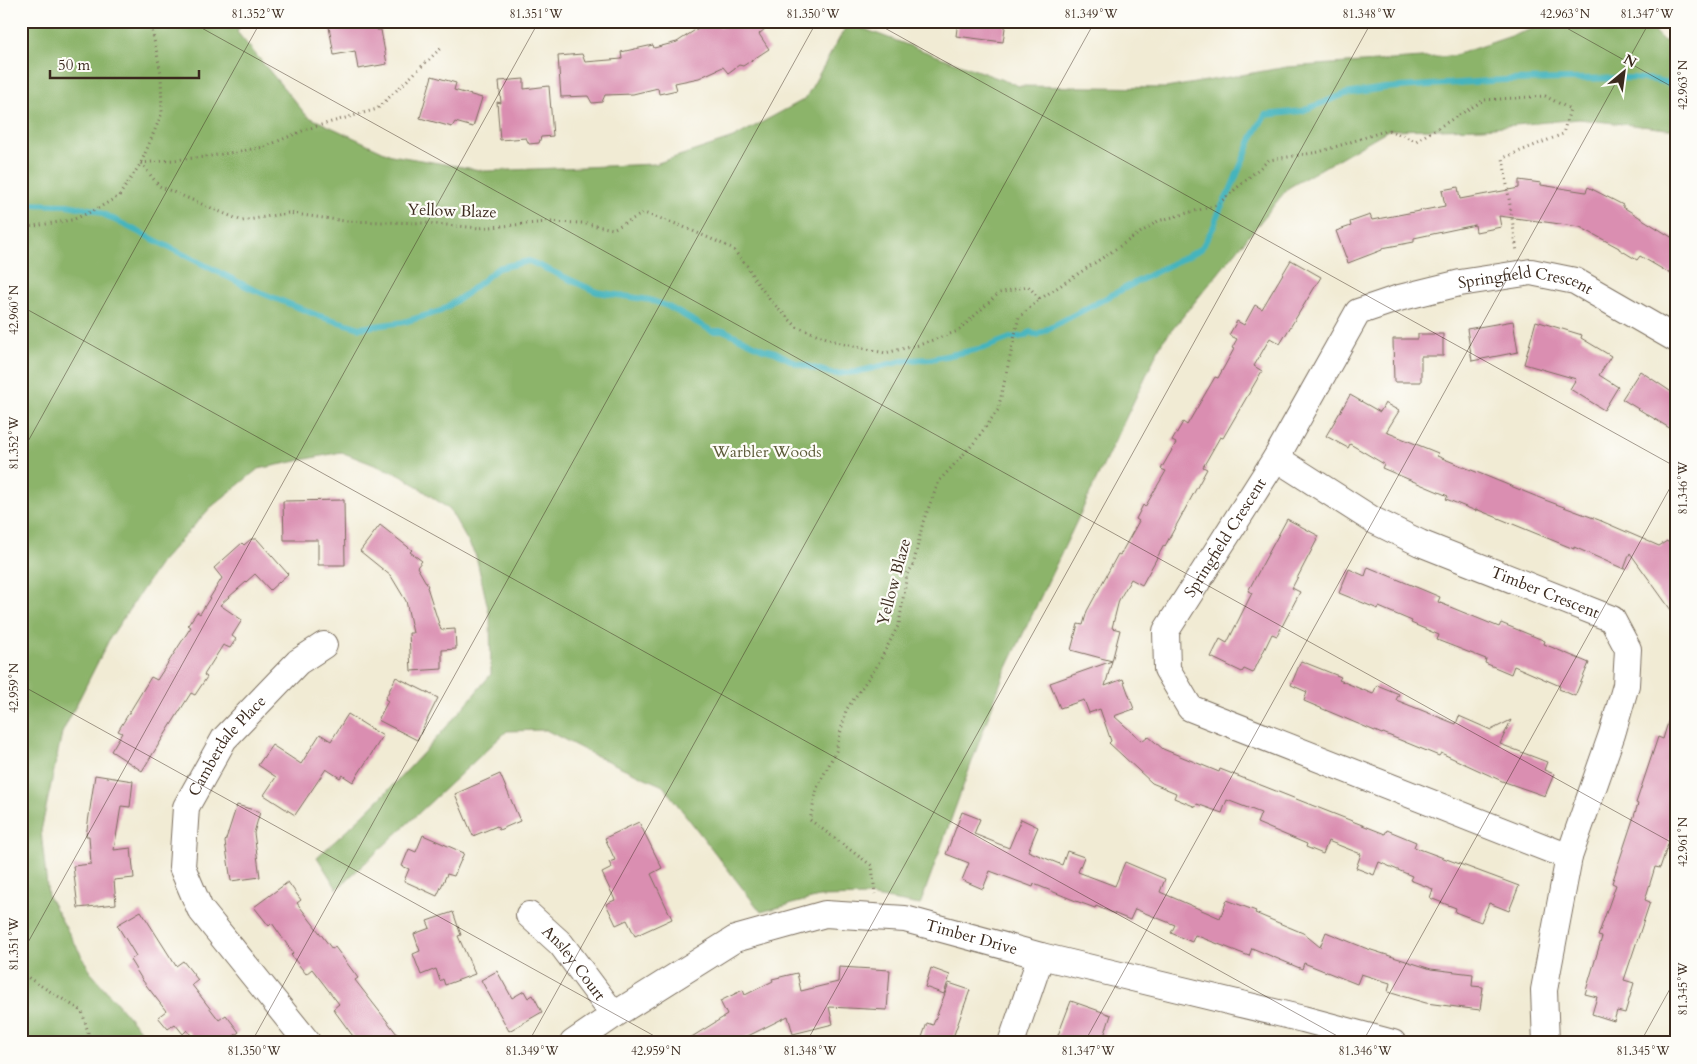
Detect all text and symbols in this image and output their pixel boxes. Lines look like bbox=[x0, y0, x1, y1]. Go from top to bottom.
text: 81.352°W bbox=[231, 6, 285, 22]
text: 81.351°W bbox=[509, 6, 563, 22]
text: 81.350°W bbox=[786, 6, 840, 22]
text: 81.349°W bbox=[1064, 6, 1118, 22]
text: 81.348°W bbox=[1342, 6, 1396, 22]
text: 42.963°N bbox=[1540, 6, 1591, 22]
text: 81.347°W bbox=[1620, 6, 1674, 22]
scale bar bbox=[50, 48, 199, 80]
north arrow bbox=[1600, 48, 1650, 98]
text: N bbox=[1620, 50, 1640, 72]
text: 50 m bbox=[58, 55, 90, 75]
text: 42.963°N bbox=[1675, 59, 1691, 110]
street label: Yellow Blaze bbox=[407, 198, 497, 224]
street label: Springfield Crescent bbox=[1456, 261, 1597, 300]
text: 42.960°N bbox=[6, 284, 22, 335]
text: 81.352°W bbox=[6, 416, 22, 470]
park label: Warbler Woods bbox=[711, 441, 822, 463]
text: 81.346°W bbox=[1675, 461, 1691, 515]
street label: Springfield Crescent bbox=[1179, 474, 1271, 602]
street label: Yellow Blaze bbox=[872, 536, 916, 628]
street label: Timber Crescent bbox=[1488, 561, 1603, 624]
text: 42.959°N bbox=[6, 662, 22, 713]
street label: Camberdale Place bbox=[183, 691, 271, 800]
text: 42.961°N bbox=[1675, 816, 1691, 867]
street label: Timber Drive bbox=[923, 914, 1020, 960]
text: 81.351°W bbox=[6, 917, 22, 971]
street label: Ansley Court bbox=[537, 921, 611, 1005]
text: 81.345°W bbox=[1675, 962, 1691, 1016]
text: 81.350°W bbox=[227, 1043, 281, 1059]
text: 81.349°W bbox=[505, 1043, 559, 1059]
text: 42.959°N bbox=[631, 1043, 682, 1059]
text: 81.348°W bbox=[783, 1043, 837, 1059]
text: 81.347°W bbox=[1061, 1043, 1115, 1059]
text: 81.346°W bbox=[1338, 1043, 1392, 1059]
text: 81.345°W bbox=[1616, 1043, 1670, 1059]

